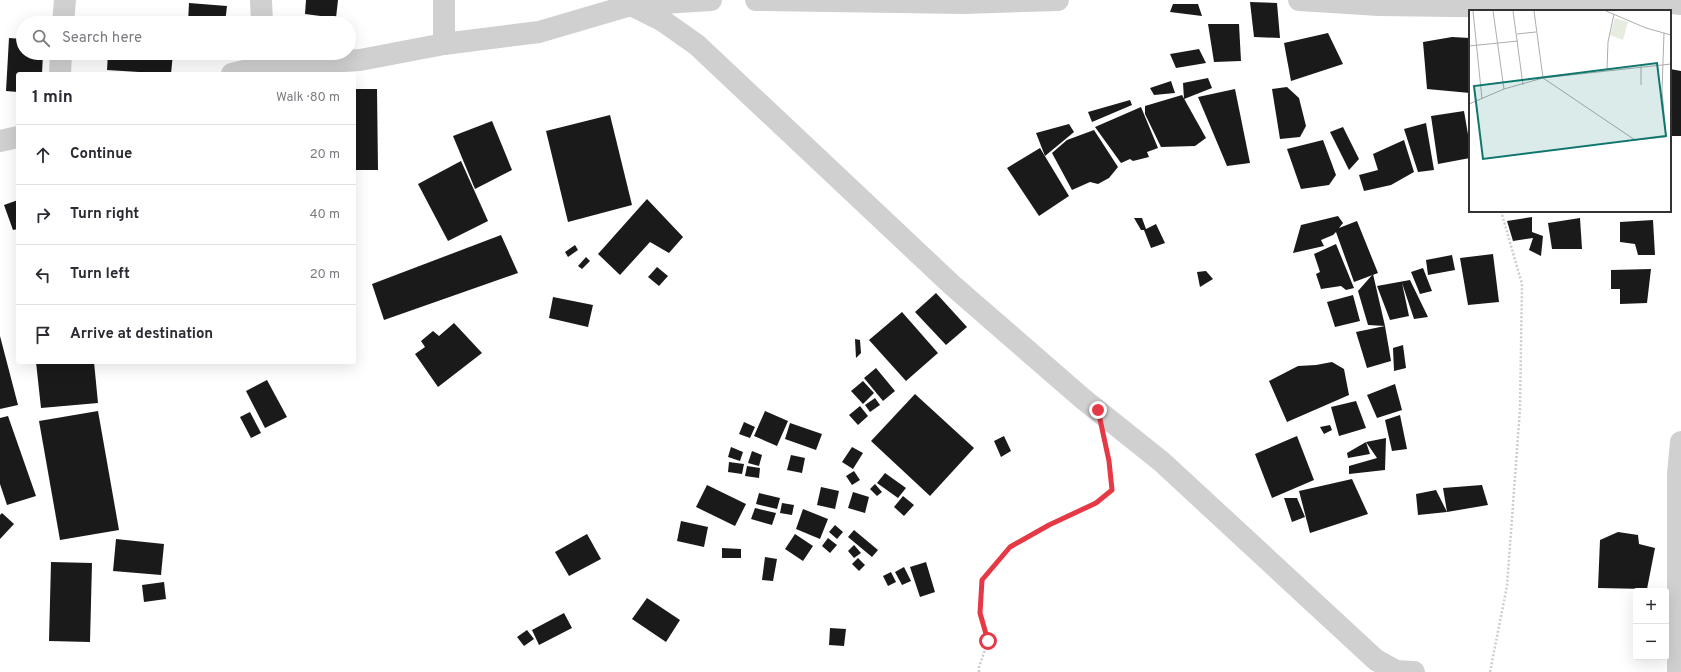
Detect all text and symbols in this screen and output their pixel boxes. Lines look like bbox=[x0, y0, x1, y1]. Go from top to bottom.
inset map bbox=[1469, 10, 1671, 212]
search box bbox=[16, 16, 356, 60]
icon: search bbox=[30, 27, 52, 49]
text: Search here bbox=[62, 29, 142, 48]
text: 1 min bbox=[32, 87, 73, 109]
text: Walk · 80 m bbox=[276, 90, 340, 106]
icon: ahead bbox=[32, 144, 54, 166]
text: Continue bbox=[70, 145, 132, 164]
text: 20 m bbox=[310, 147, 340, 163]
icon: right bbox=[32, 204, 54, 226]
text: Turn right bbox=[70, 205, 139, 224]
text: 40 m bbox=[310, 207, 340, 223]
icon: left bbox=[32, 264, 54, 286]
text: Turn left bbox=[70, 265, 130, 284]
text: 20 m bbox=[310, 267, 340, 283]
icon: arrive bbox=[32, 324, 54, 346]
text: Arrive at destination bbox=[70, 325, 213, 344]
route end bbox=[1089, 401, 1107, 419]
map controls bbox=[1633, 588, 1669, 660]
button: + bbox=[1633, 588, 1669, 624]
button: − bbox=[1633, 624, 1669, 660]
route start bbox=[979, 632, 997, 650]

